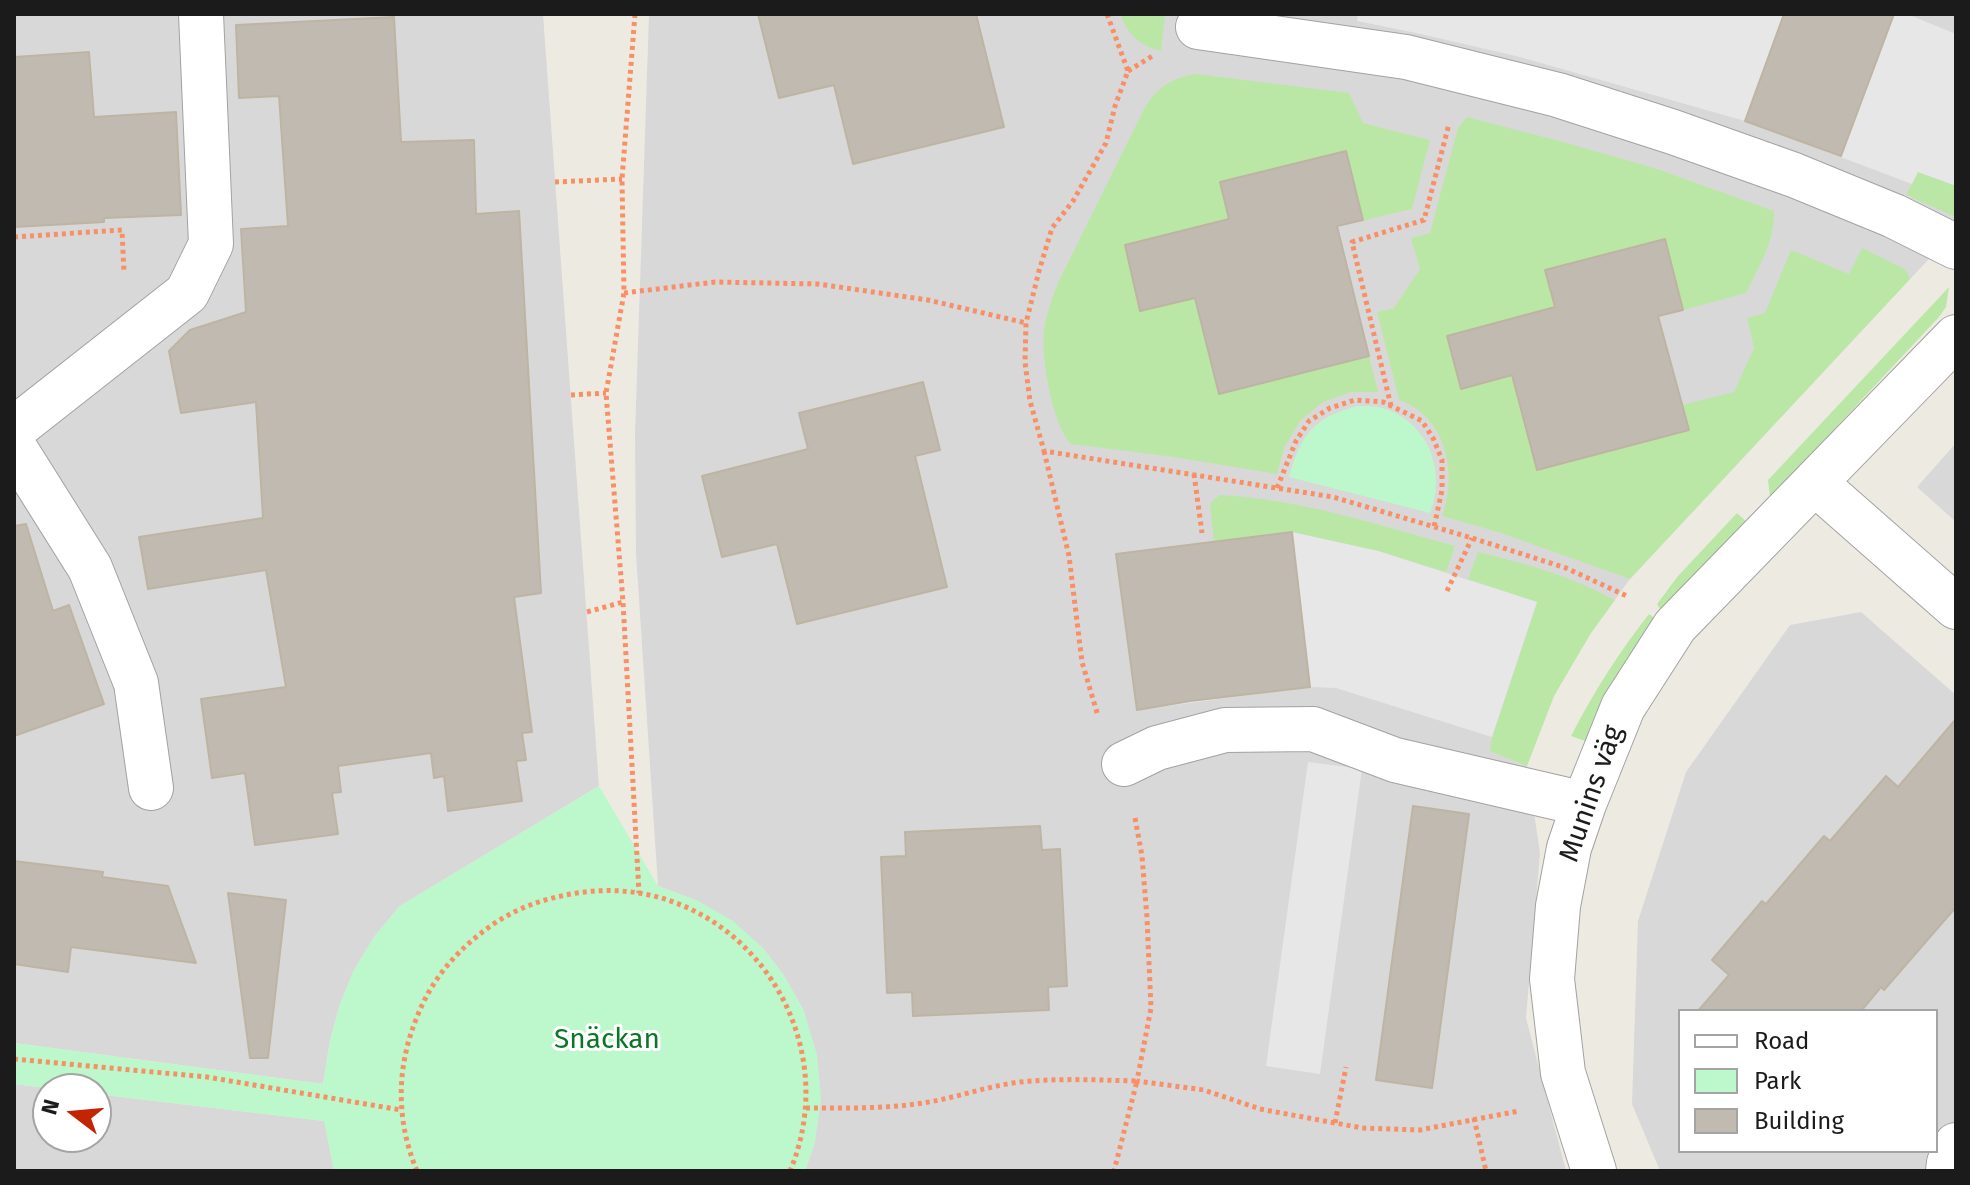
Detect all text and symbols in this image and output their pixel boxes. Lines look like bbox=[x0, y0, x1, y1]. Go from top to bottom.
street label: Munins väg bbox=[1553, 721, 1631, 867]
legend bbox=[1678, 1009, 1938, 1153]
park label: Snäckan bbox=[554, 1023, 660, 1057]
text: Road bbox=[1754, 1027, 1809, 1055]
text: Park bbox=[1754, 1067, 1801, 1095]
north arrow bbox=[32, 1073, 112, 1153]
text: N bbox=[35, 1096, 65, 1118]
text: Building bbox=[1754, 1107, 1844, 1135]

